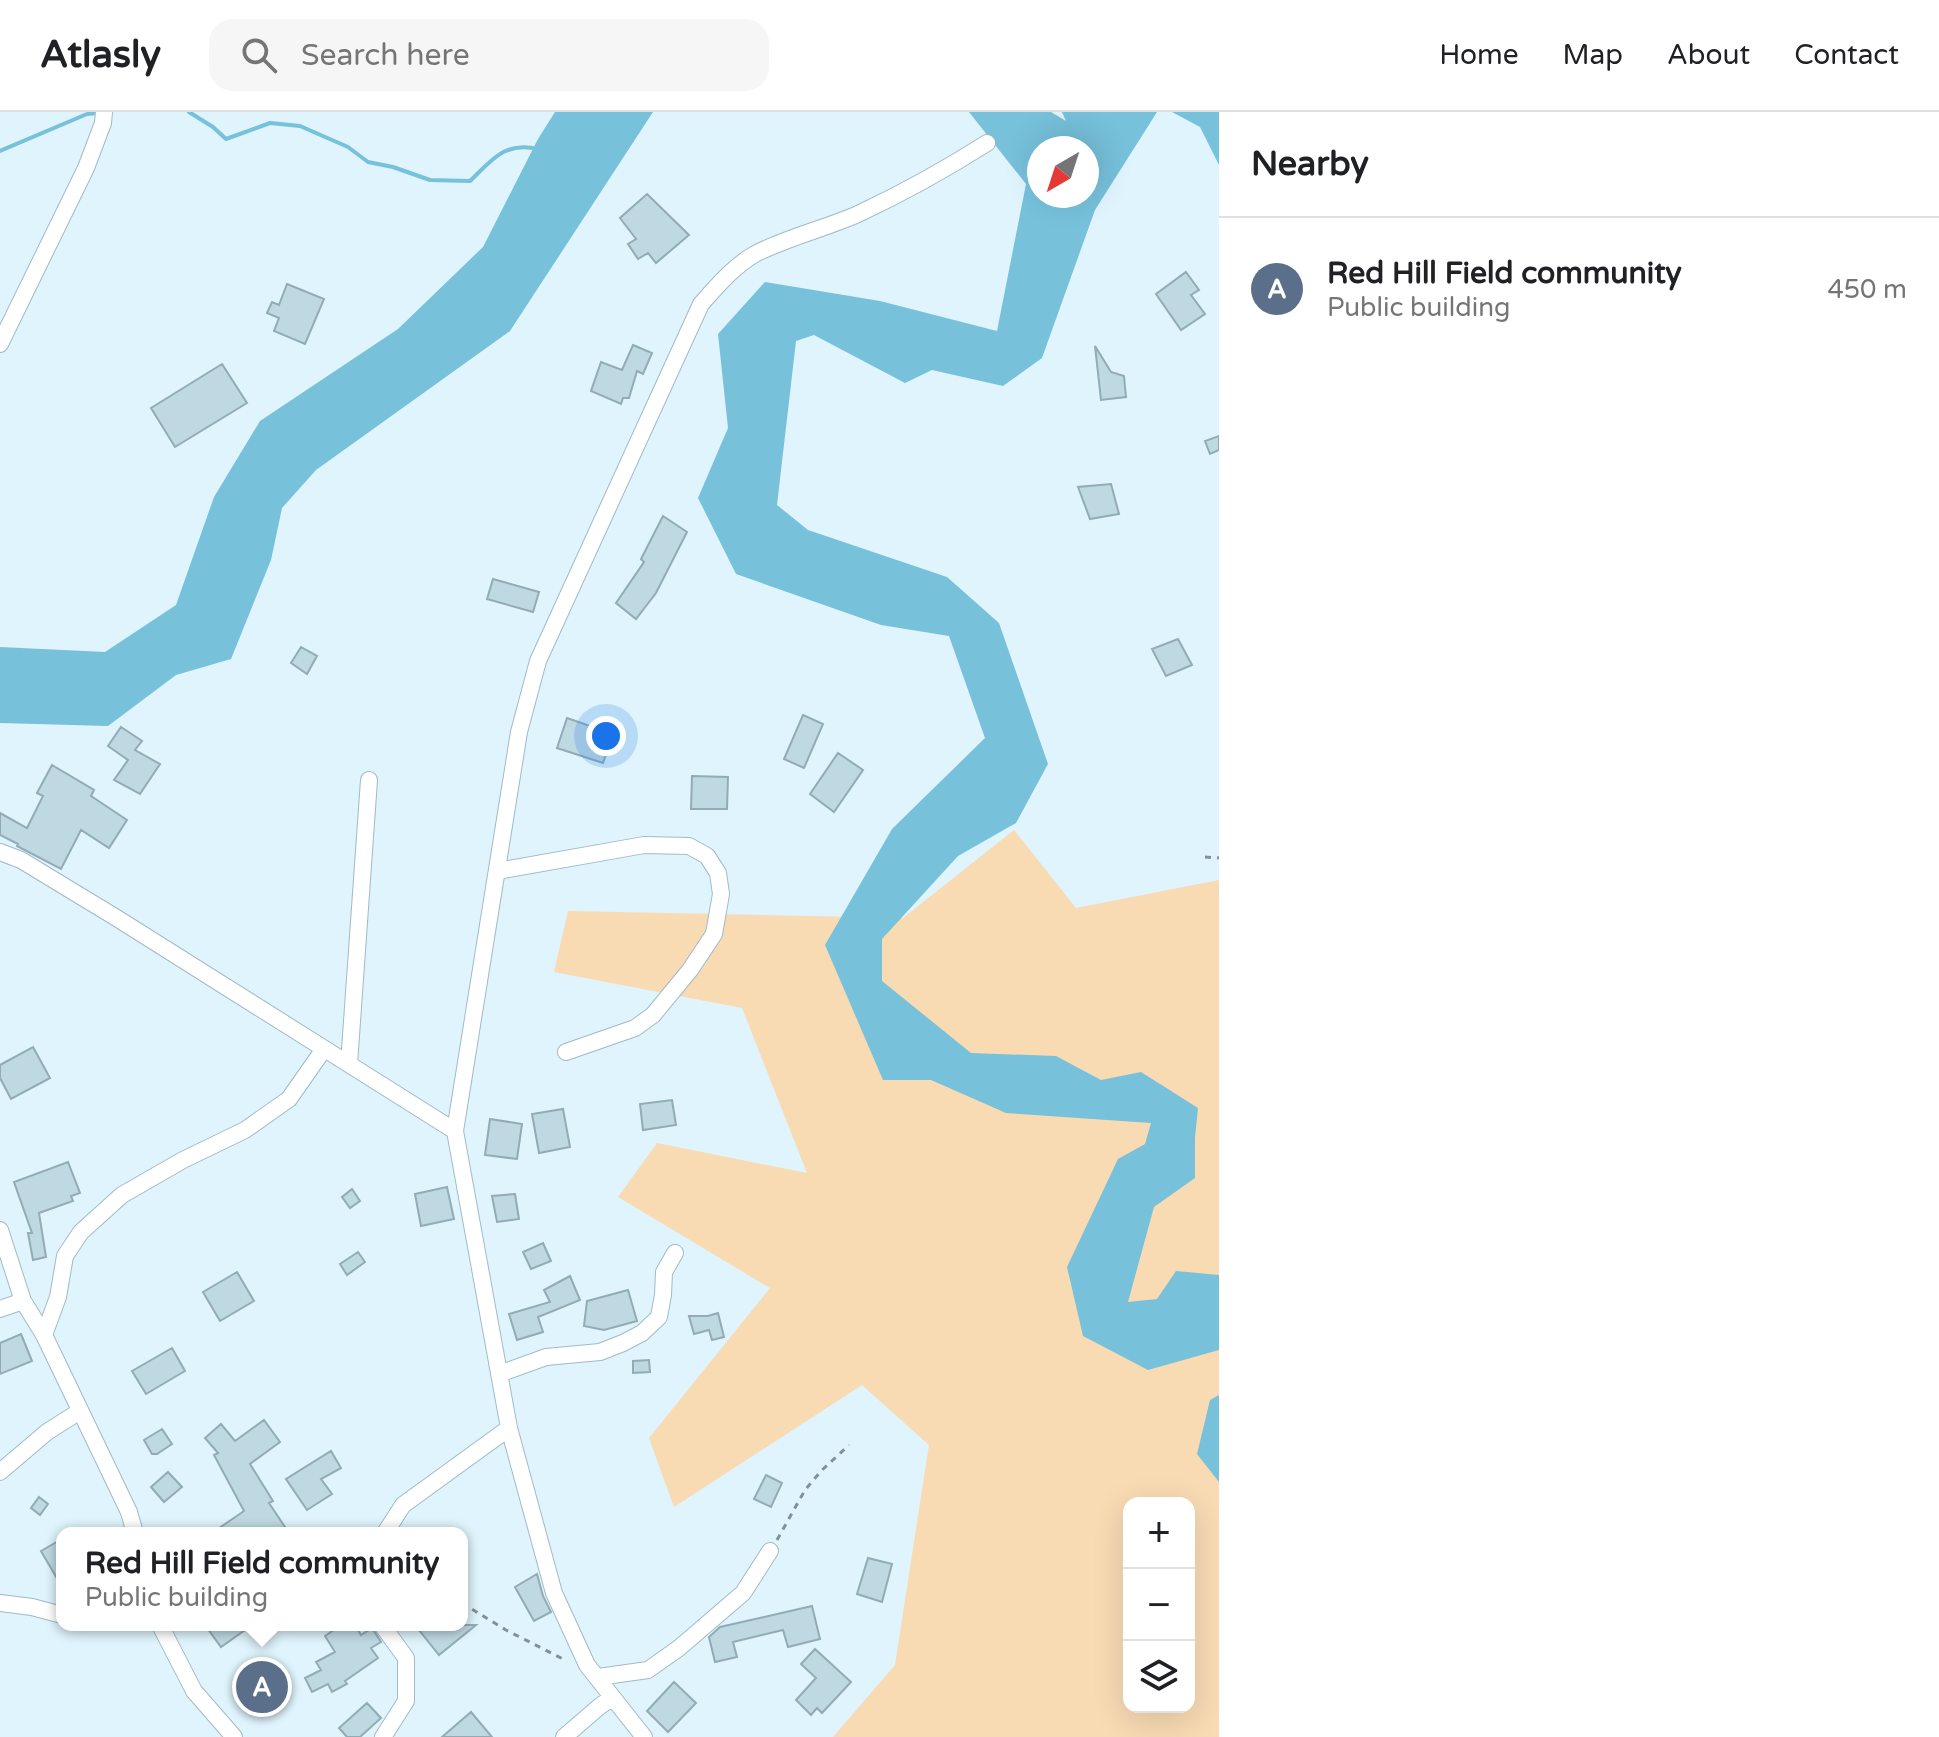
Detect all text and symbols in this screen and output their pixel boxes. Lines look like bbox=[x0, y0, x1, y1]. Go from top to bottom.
search box bbox=[209, 19, 769, 91]
text: Atlasly bbox=[40, 32, 161, 78]
icon: search bbox=[237, 33, 281, 77]
text: Search here bbox=[301, 37, 470, 74]
text: Home bbox=[1439, 38, 1519, 72]
text: Map bbox=[1563, 38, 1623, 72]
text: About bbox=[1667, 38, 1750, 72]
text: Contact bbox=[1794, 38, 1899, 72]
north arrow bbox=[1027, 136, 1099, 208]
text: Nearby bbox=[1251, 144, 1369, 185]
text: Red Hill Field community bbox=[1327, 255, 1682, 292]
text: A bbox=[1267, 274, 1287, 305]
text: 450 m bbox=[1827, 274, 1907, 305]
text: Public building bbox=[1327, 292, 1510, 323]
your location bbox=[586, 716, 626, 756]
map controls bbox=[1123, 1497, 1195, 1713]
button: + bbox=[1123, 1497, 1195, 1569]
popup bbox=[56, 1527, 468, 1631]
text: Red Hill Field community bbox=[85, 1545, 439, 1582]
button: − bbox=[1123, 1569, 1195, 1641]
text: Public building bbox=[85, 1582, 268, 1613]
button: layers bbox=[1123, 1641, 1195, 1713]
pin: A bbox=[236, 1657, 288, 1717]

